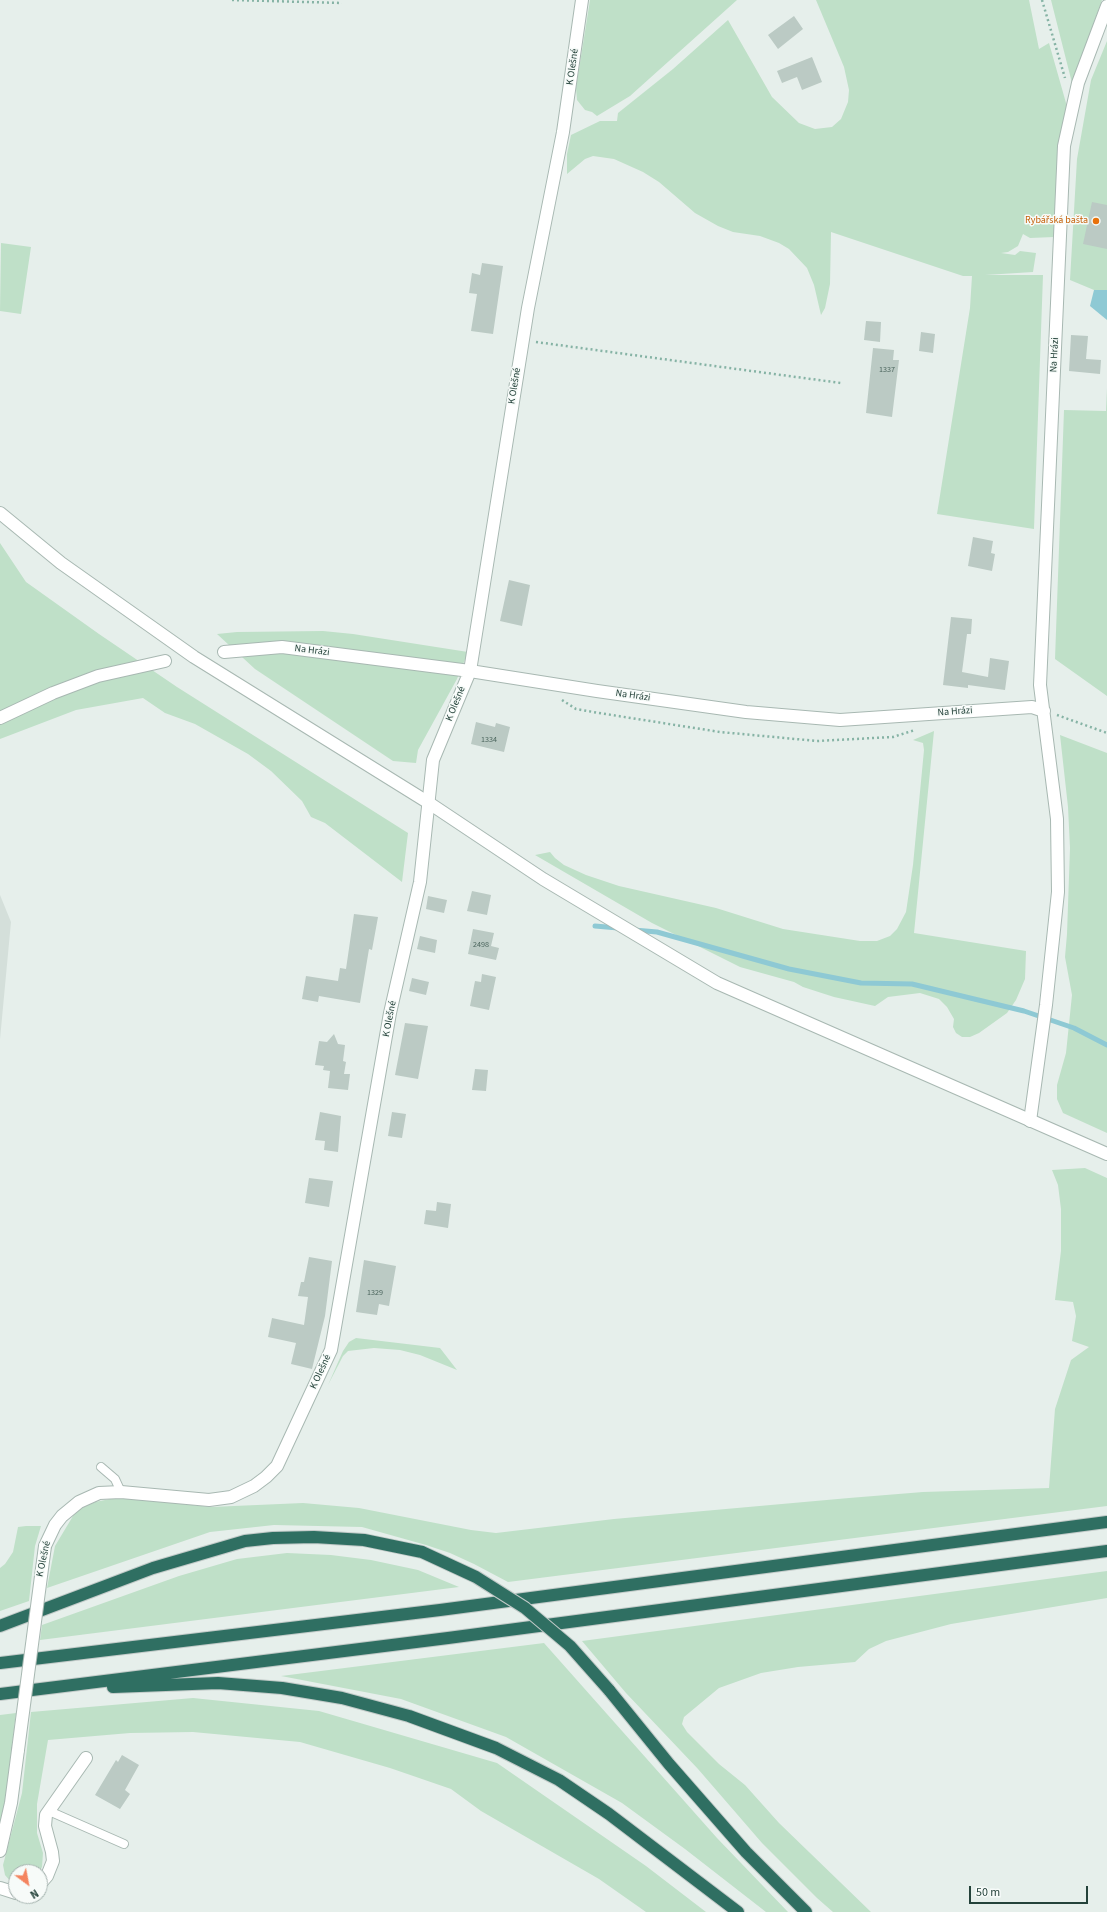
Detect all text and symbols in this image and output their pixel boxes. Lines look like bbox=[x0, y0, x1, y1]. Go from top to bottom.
street label: K Olešné bbox=[565, 48, 581, 86]
place label: Rybářská bašta bbox=[1025, 215, 1088, 227]
marker: Rybářská bašta bbox=[1091, 216, 1101, 226]
street label: Na Hrázi bbox=[1048, 337, 1062, 373]
house number: 1337 bbox=[879, 365, 895, 375]
street label: K Olešné bbox=[506, 367, 524, 405]
street label: Na Hrázi bbox=[294, 643, 330, 659]
street label: K Olešné bbox=[444, 685, 468, 723]
street label: Na Hrázi bbox=[615, 688, 651, 704]
street label: Na Hrázi bbox=[937, 705, 973, 719]
house number: 1334 bbox=[481, 735, 497, 745]
house number: 2498 bbox=[473, 940, 489, 950]
street label: K Olešné bbox=[381, 1000, 399, 1038]
house number: 1329 bbox=[367, 1288, 383, 1298]
street label: K Olešné bbox=[308, 1353, 334, 1391]
street label: K Olešné bbox=[34, 1540, 54, 1578]
north arrow bbox=[8, 1864, 48, 1904]
scale bar bbox=[971, 1878, 1090, 1904]
text: 50 m bbox=[976, 1884, 1000, 1901]
text: N bbox=[27, 1885, 41, 1902]

